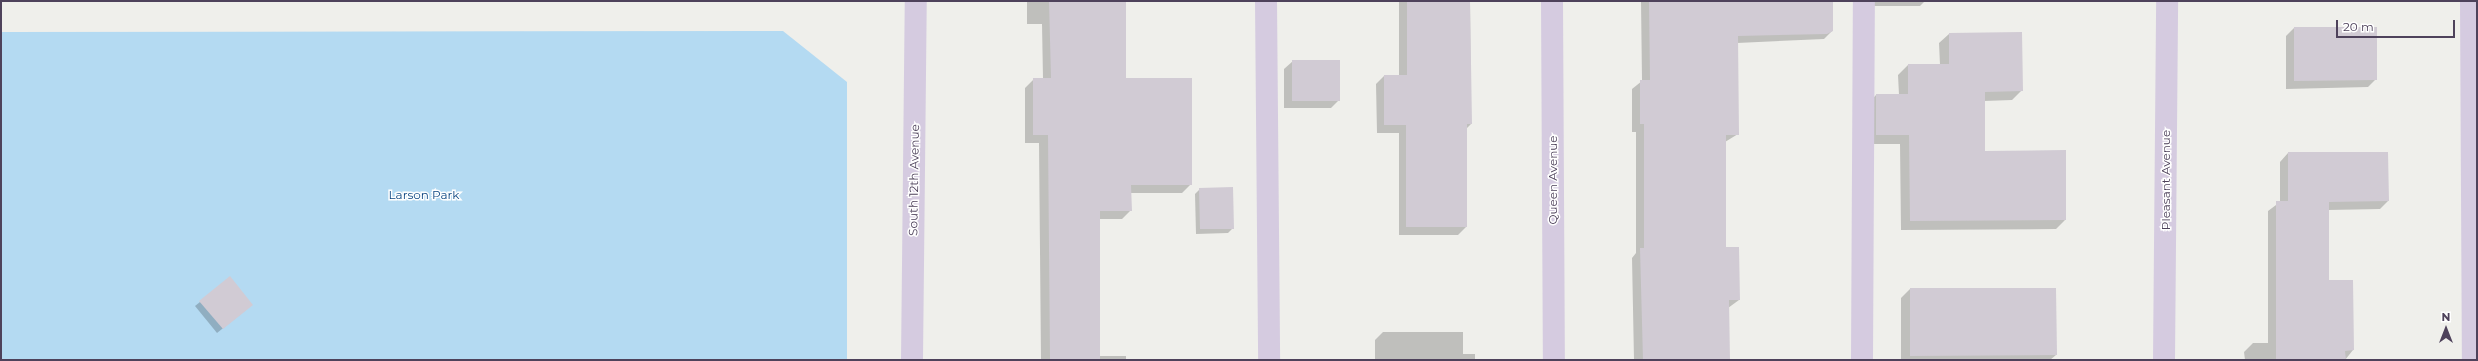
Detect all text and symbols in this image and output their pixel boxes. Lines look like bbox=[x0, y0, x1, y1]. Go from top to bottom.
scale bar bbox=[2338, 12, 2457, 38]
text: 20 m bbox=[2343, 19, 2374, 34]
street label: South 12th Avenue bbox=[906, 124, 922, 236]
street label: Pleasant Avenue bbox=[2159, 130, 2173, 230]
street label: Queen Avenue bbox=[1546, 135, 1560, 225]
park label: Larson Park bbox=[389, 188, 459, 202]
north arrow bbox=[2426, 309, 2466, 349]
text: N bbox=[2442, 310, 2450, 324]

